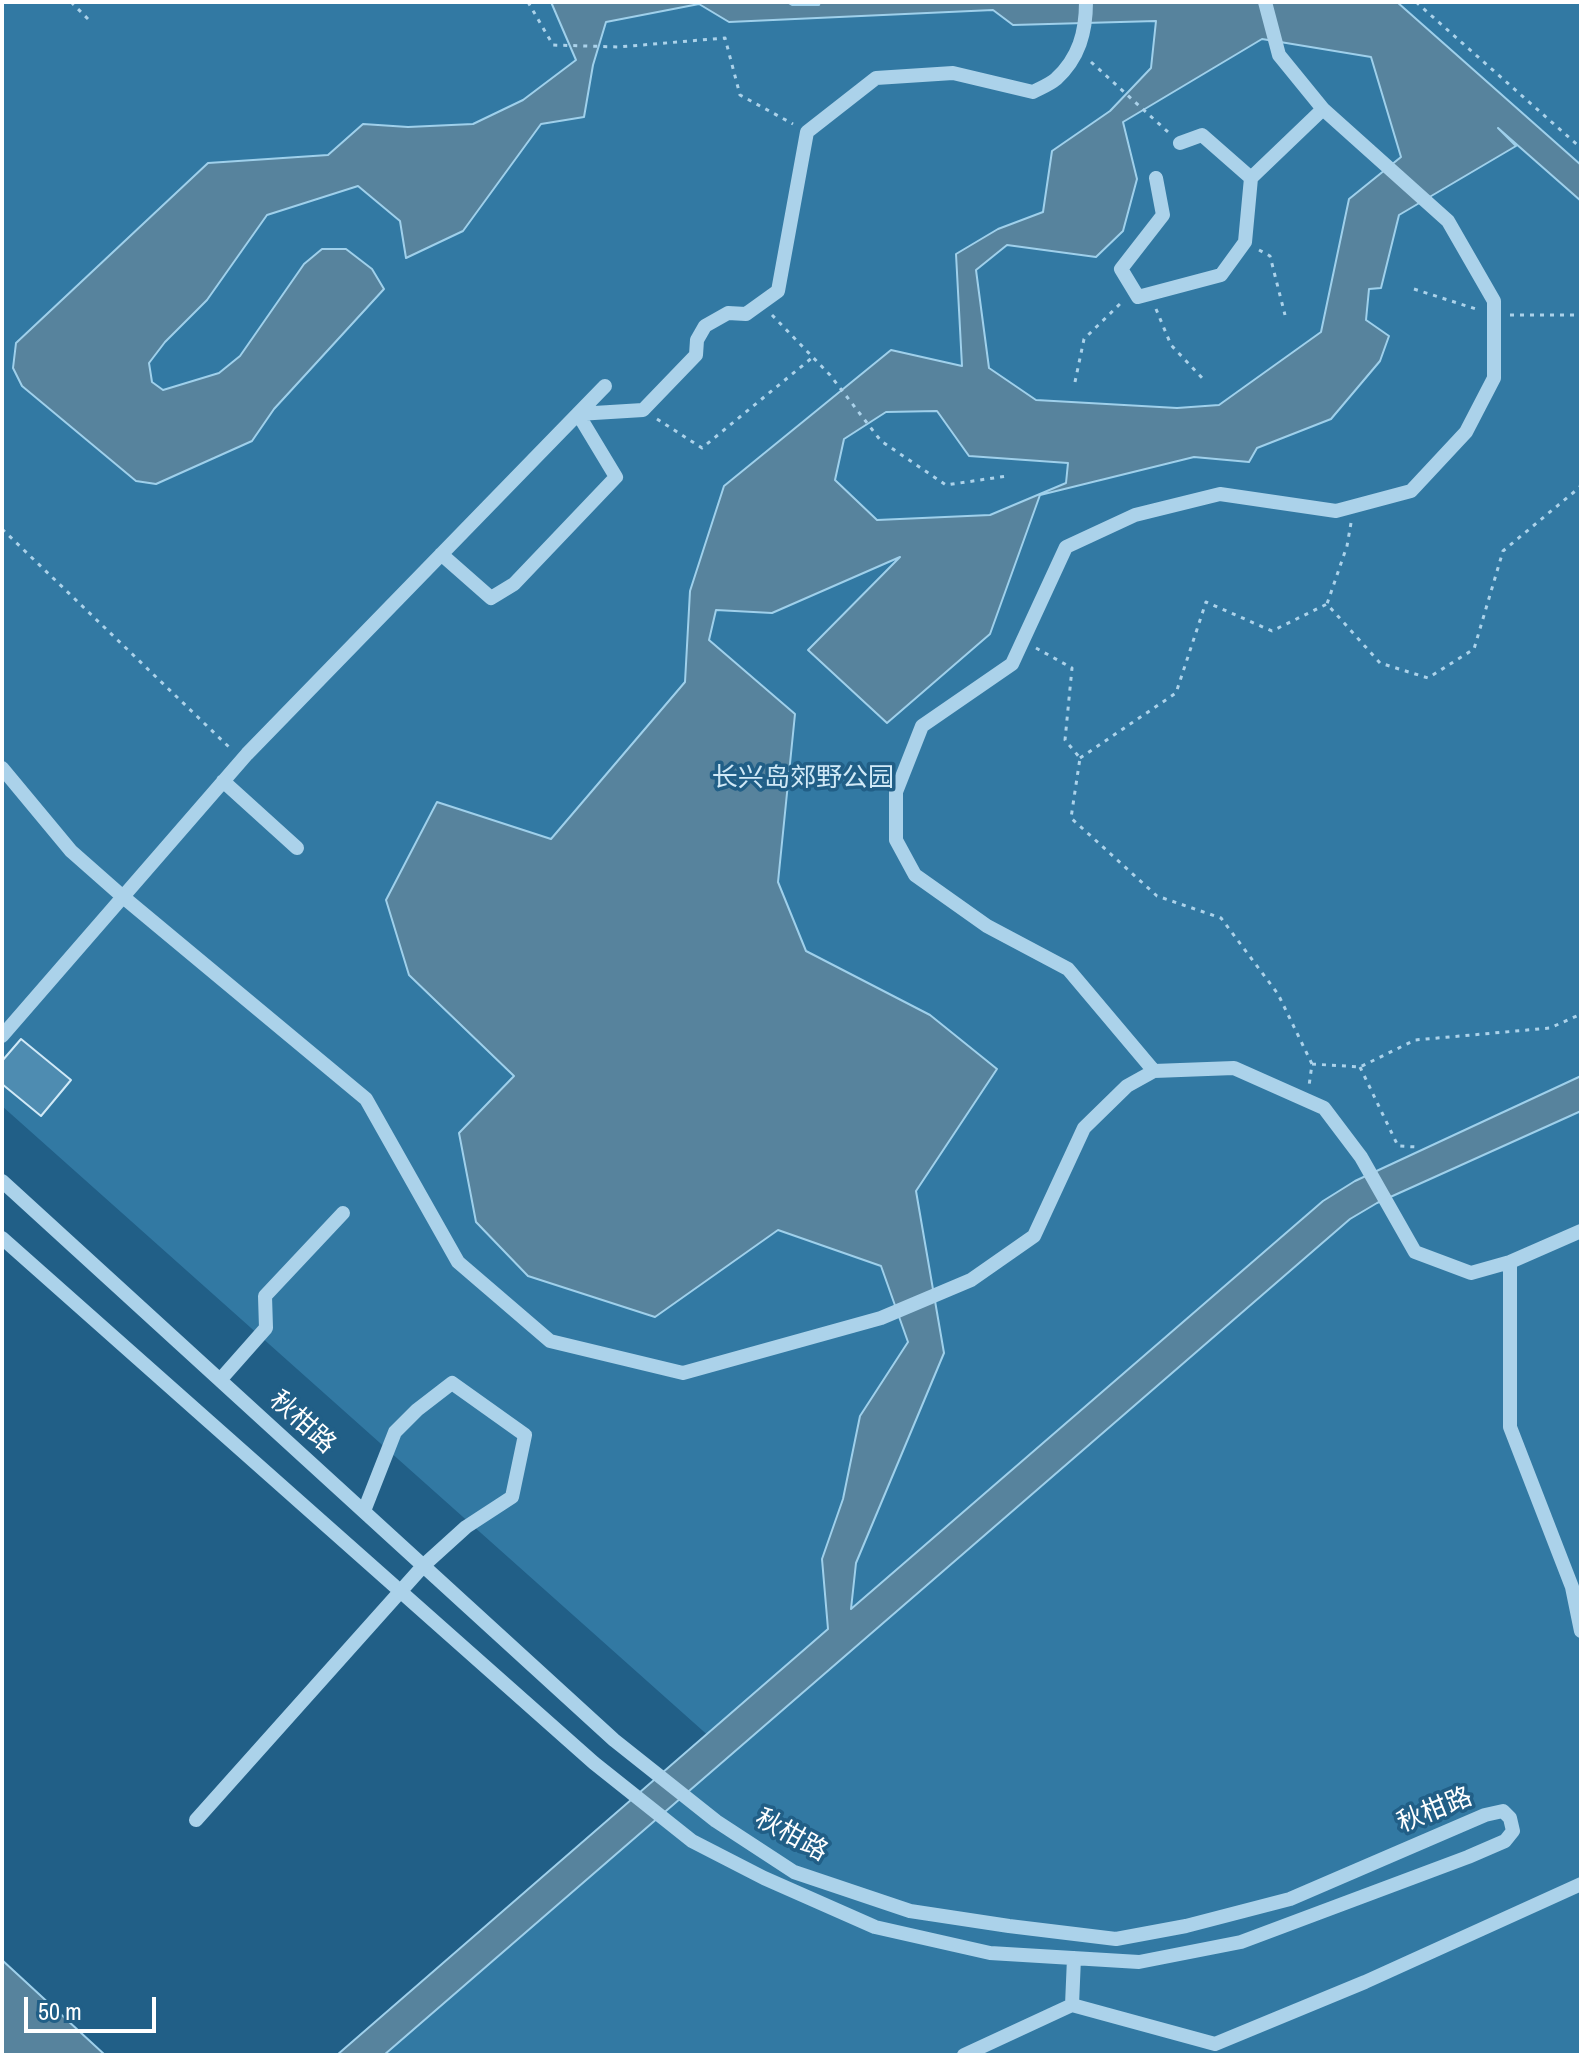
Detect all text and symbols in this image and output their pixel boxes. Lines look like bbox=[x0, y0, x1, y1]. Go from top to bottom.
park label: 长兴岛郊野公园 bbox=[712, 763, 894, 795]
street label: 秋柑路 bbox=[263, 1385, 341, 1461]
street label: 秋柑路 bbox=[1393, 1782, 1477, 1840]
street label: 秋柑路 bbox=[749, 1803, 833, 1869]
scale bar bbox=[28, 1981, 160, 2031]
text: 50 m bbox=[38, 1995, 82, 2027]

